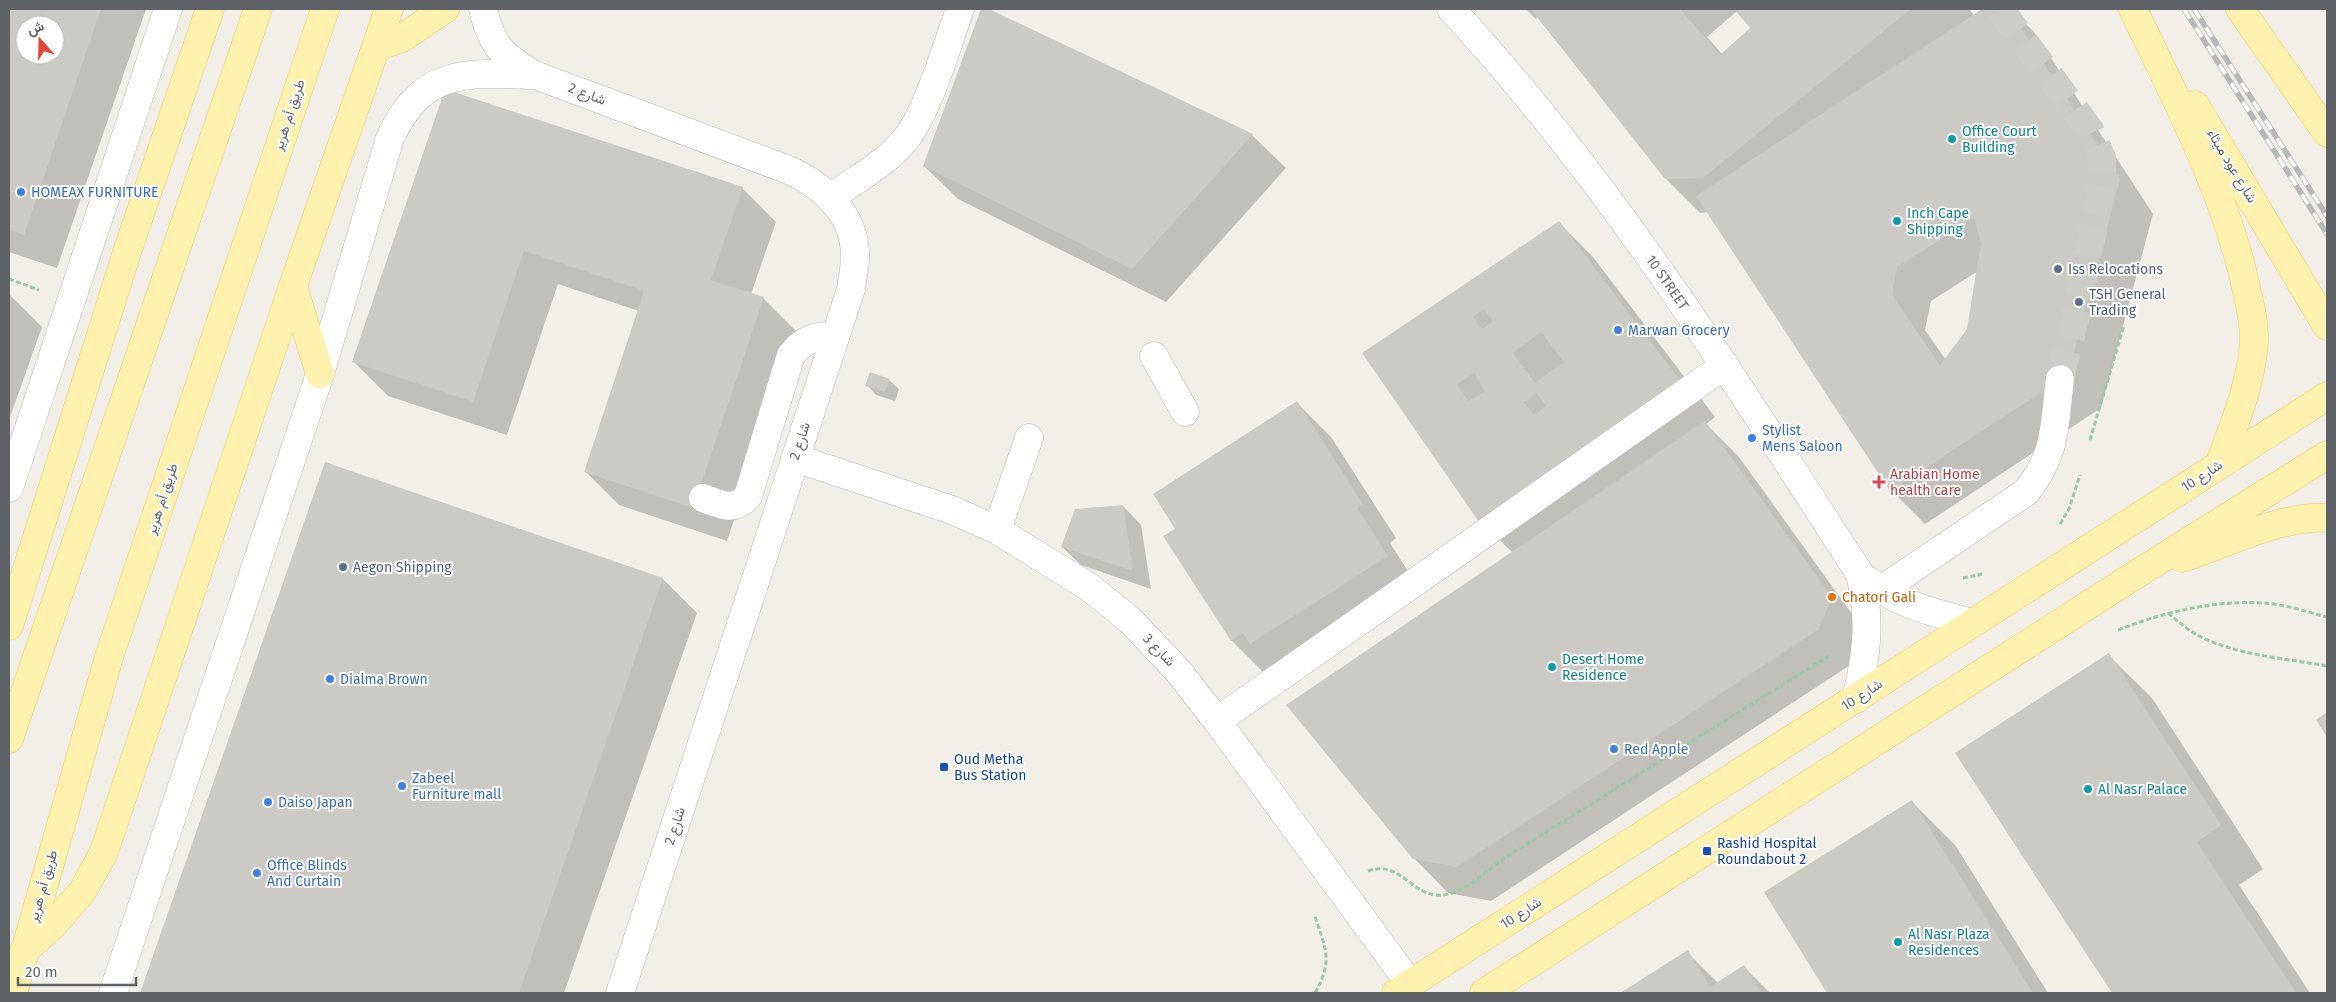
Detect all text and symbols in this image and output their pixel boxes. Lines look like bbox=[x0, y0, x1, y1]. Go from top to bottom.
north arrow bbox=[15, 15, 65, 65]
text: ش bbox=[25, 17, 47, 39]
street label: طريق أم هرير bbox=[269, 77, 309, 154]
street label: شارع 2 bbox=[565, 79, 608, 111]
place label: Office Court Building bbox=[1962, 123, 2037, 156]
street label: شارع عود ميثاء bbox=[2202, 126, 2261, 207]
marker: Office Court Building bbox=[1946, 133, 1958, 145]
place label: HOMEAX FURNITURE bbox=[31, 184, 159, 201]
marker: HOMEAX FURNITURE bbox=[15, 186, 27, 198]
place label: Inch Cape Shipping bbox=[1907, 205, 1969, 238]
marker: Inch Cape Shipping bbox=[1891, 215, 1903, 227]
street label: 10 STREET bbox=[1643, 252, 1693, 314]
place label: Iss Relocations bbox=[2068, 261, 2163, 278]
marker: Iss Relocations bbox=[2052, 263, 2064, 275]
place label: TSH General Trading bbox=[2089, 286, 2166, 319]
marker: TSH General Trading bbox=[2073, 296, 2085, 308]
place label: Marwan Grocery bbox=[1628, 322, 1730, 339]
marker: Marwan Grocery bbox=[1612, 324, 1624, 336]
street label: شارع 2 bbox=[786, 420, 816, 463]
place label: Stylist Mens Saloon bbox=[1762, 422, 1843, 455]
marker: Stylist Mens Saloon bbox=[1746, 432, 1758, 444]
street label: شارع 10 bbox=[2178, 456, 2227, 497]
street label: طريق أم هرير bbox=[142, 461, 182, 538]
place label: Arabian Home health care bbox=[1890, 466, 1980, 499]
marker: Arabian Home health care bbox=[1872, 475, 1886, 489]
place label: Aegon Shipping bbox=[353, 559, 452, 576]
marker: Aegon Shipping bbox=[337, 561, 349, 573]
place label: Chatori Gali bbox=[1842, 589, 1916, 606]
marker: Chatori Gali bbox=[1826, 591, 1838, 603]
street label: شارع 3 bbox=[1138, 630, 1179, 671]
place label: Desert Home Residence bbox=[1562, 651, 1644, 684]
marker: Desert Home Residence bbox=[1546, 661, 1558, 673]
place label: Dialma Brown bbox=[340, 671, 428, 688]
marker: Dialma Brown bbox=[324, 673, 336, 685]
street label: شارع 10 bbox=[1838, 675, 1887, 716]
place label: Red Apple bbox=[1624, 741, 1688, 758]
marker: Red Apple bbox=[1608, 743, 1620, 755]
place label: Oud Metha Bus Station bbox=[954, 751, 1027, 784]
marker: Oud Metha Bus Station bbox=[938, 761, 950, 773]
place label: Zabeel Furniture mall bbox=[412, 770, 501, 803]
marker: Zabeel Furniture mall bbox=[396, 780, 408, 792]
place label: Al Nasr Palace bbox=[2098, 781, 2187, 798]
marker: Al Nasr Palace bbox=[2082, 783, 2094, 795]
place label: Daiso Japan bbox=[278, 794, 353, 811]
marker: Daiso Japan bbox=[262, 796, 274, 808]
street label: شارع 2 bbox=[661, 805, 691, 848]
place label: Rashid Hospital Roundabout 2 bbox=[1717, 835, 1817, 868]
marker: Rashid Hospital Roundabout 2 bbox=[1701, 845, 1713, 857]
street label: طريق أم هرير bbox=[24, 848, 61, 925]
place label: Office Blinds And Curtain bbox=[267, 857, 347, 890]
marker: Office Blinds And Curtain bbox=[251, 867, 263, 879]
street label: شارع 10 bbox=[1497, 893, 1546, 934]
place label: Al Nasr Plaza Residences bbox=[1908, 926, 1990, 959]
marker: Al Nasr Plaza Residences bbox=[1892, 936, 1904, 948]
scale bar bbox=[18, 954, 135, 986]
text: 20 m bbox=[25, 963, 58, 981]

